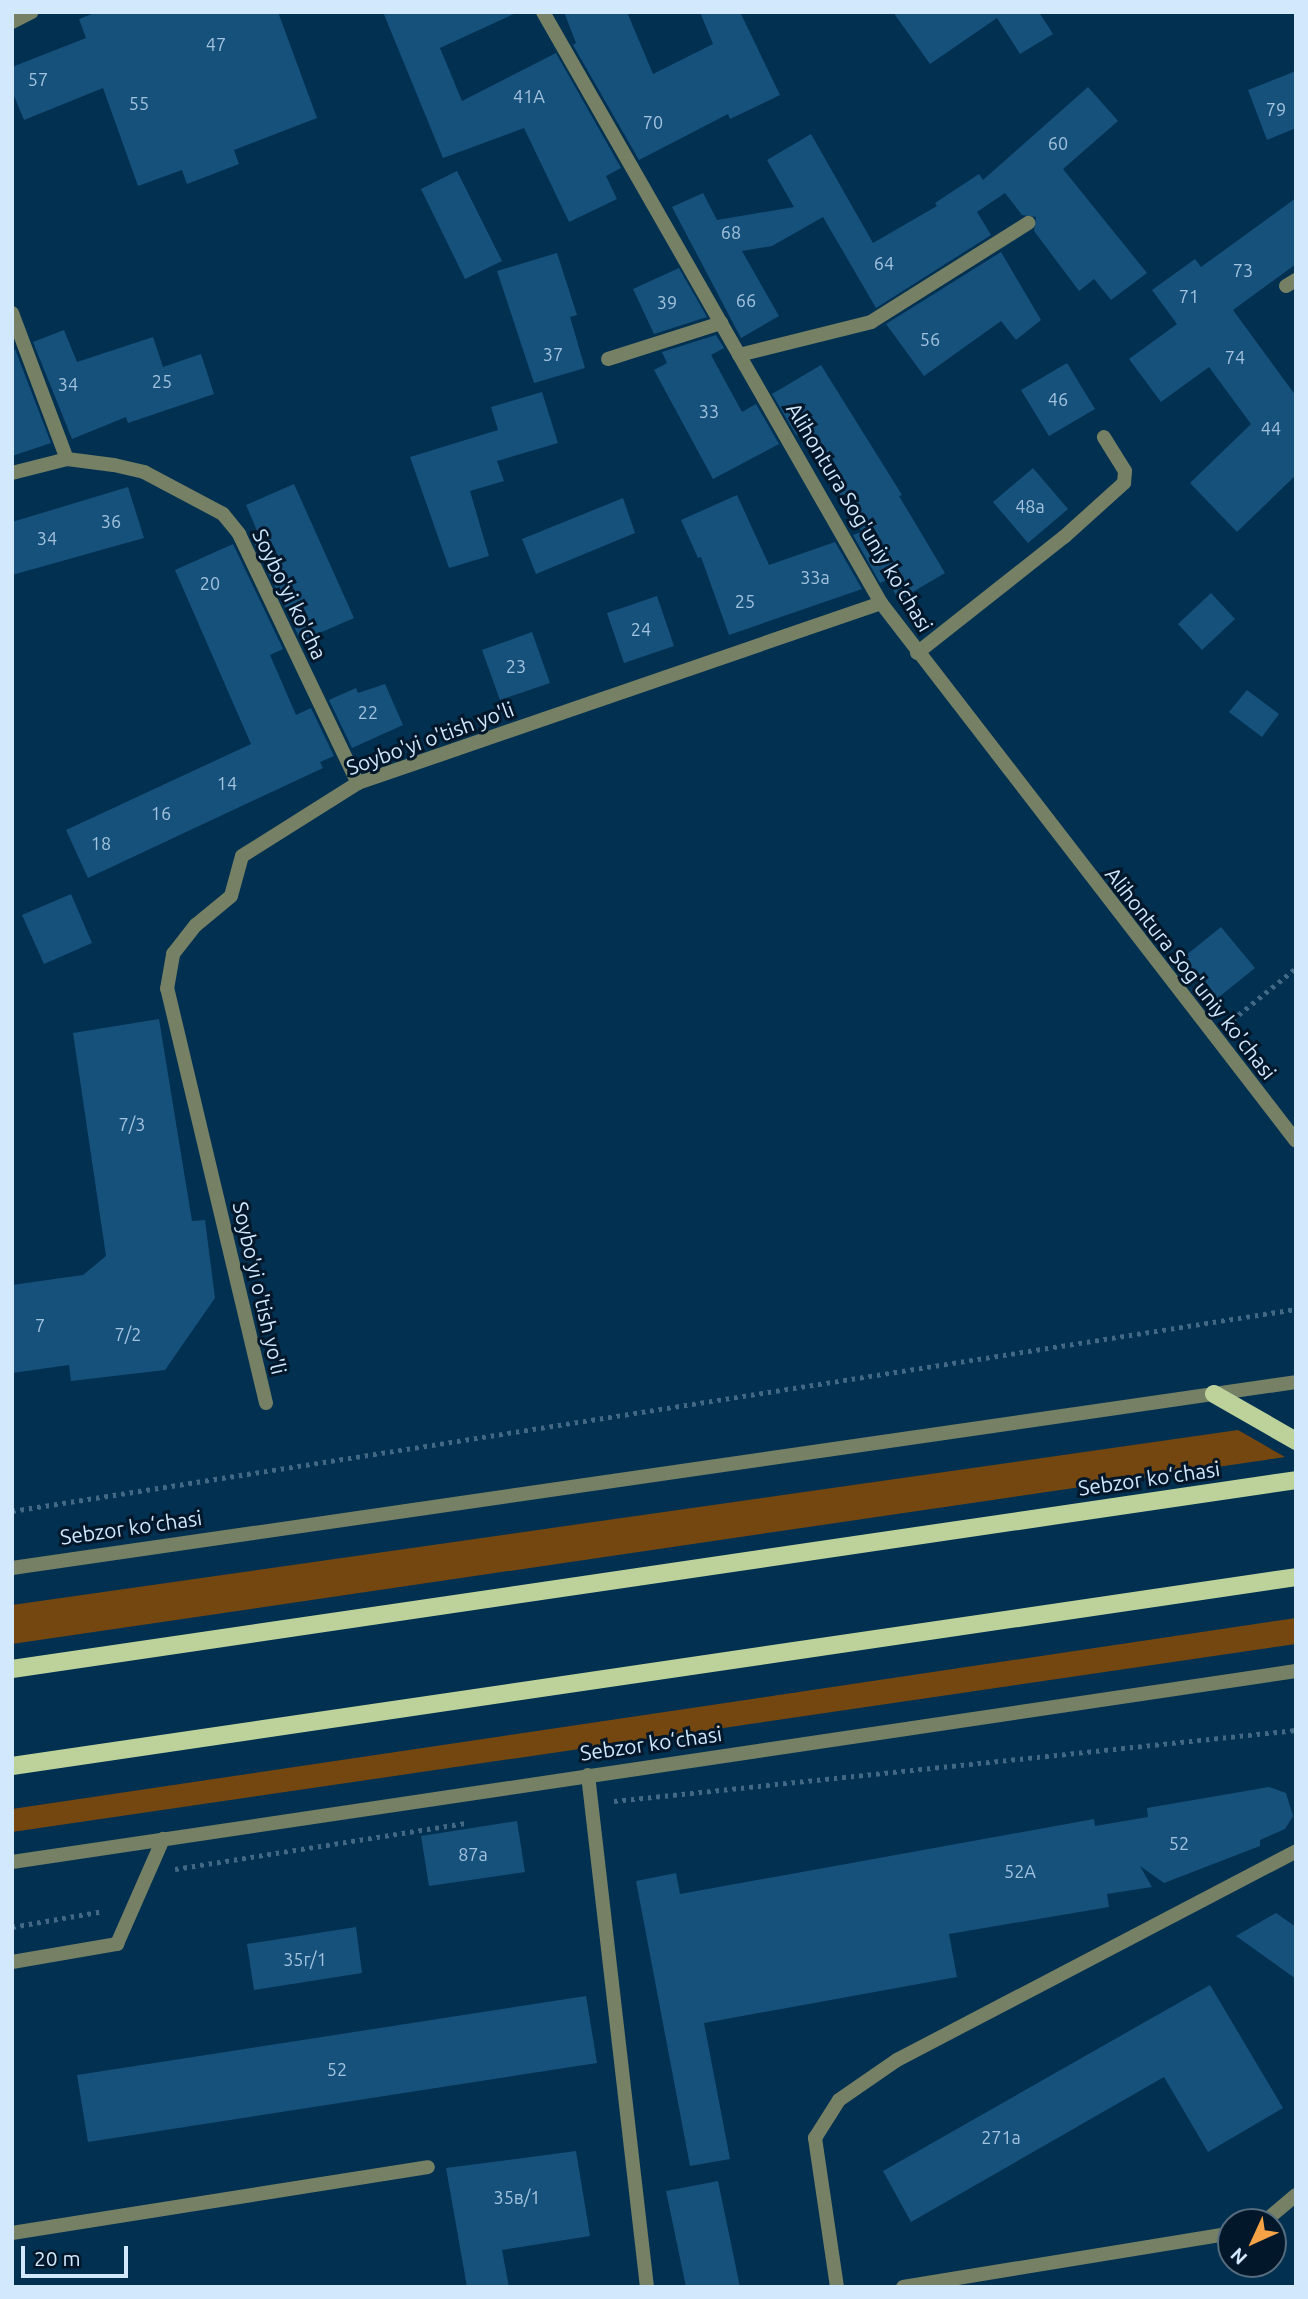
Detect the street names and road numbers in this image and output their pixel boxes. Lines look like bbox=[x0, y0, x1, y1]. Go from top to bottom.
street label: Alihontura Sog'uniy ko'chasi bbox=[782, 398, 938, 636]
street label: Soybo'yi ko'cha bbox=[247, 525, 333, 663]
street label: Soybo'yi o'tish yo'li bbox=[343, 696, 517, 780]
street label: Alihontura Sog'uniy ko'chasi bbox=[1100, 862, 1282, 1084]
street label: Soybo'yi o'tish yo'li bbox=[228, 1199, 292, 1377]
street label: Sebzor ko‘chasi bbox=[1076, 1456, 1222, 1500]
street label: Sebzor ko‘chasi bbox=[58, 1505, 204, 1549]
street label: Sebzor ko‘chasi bbox=[578, 1721, 724, 1765]

